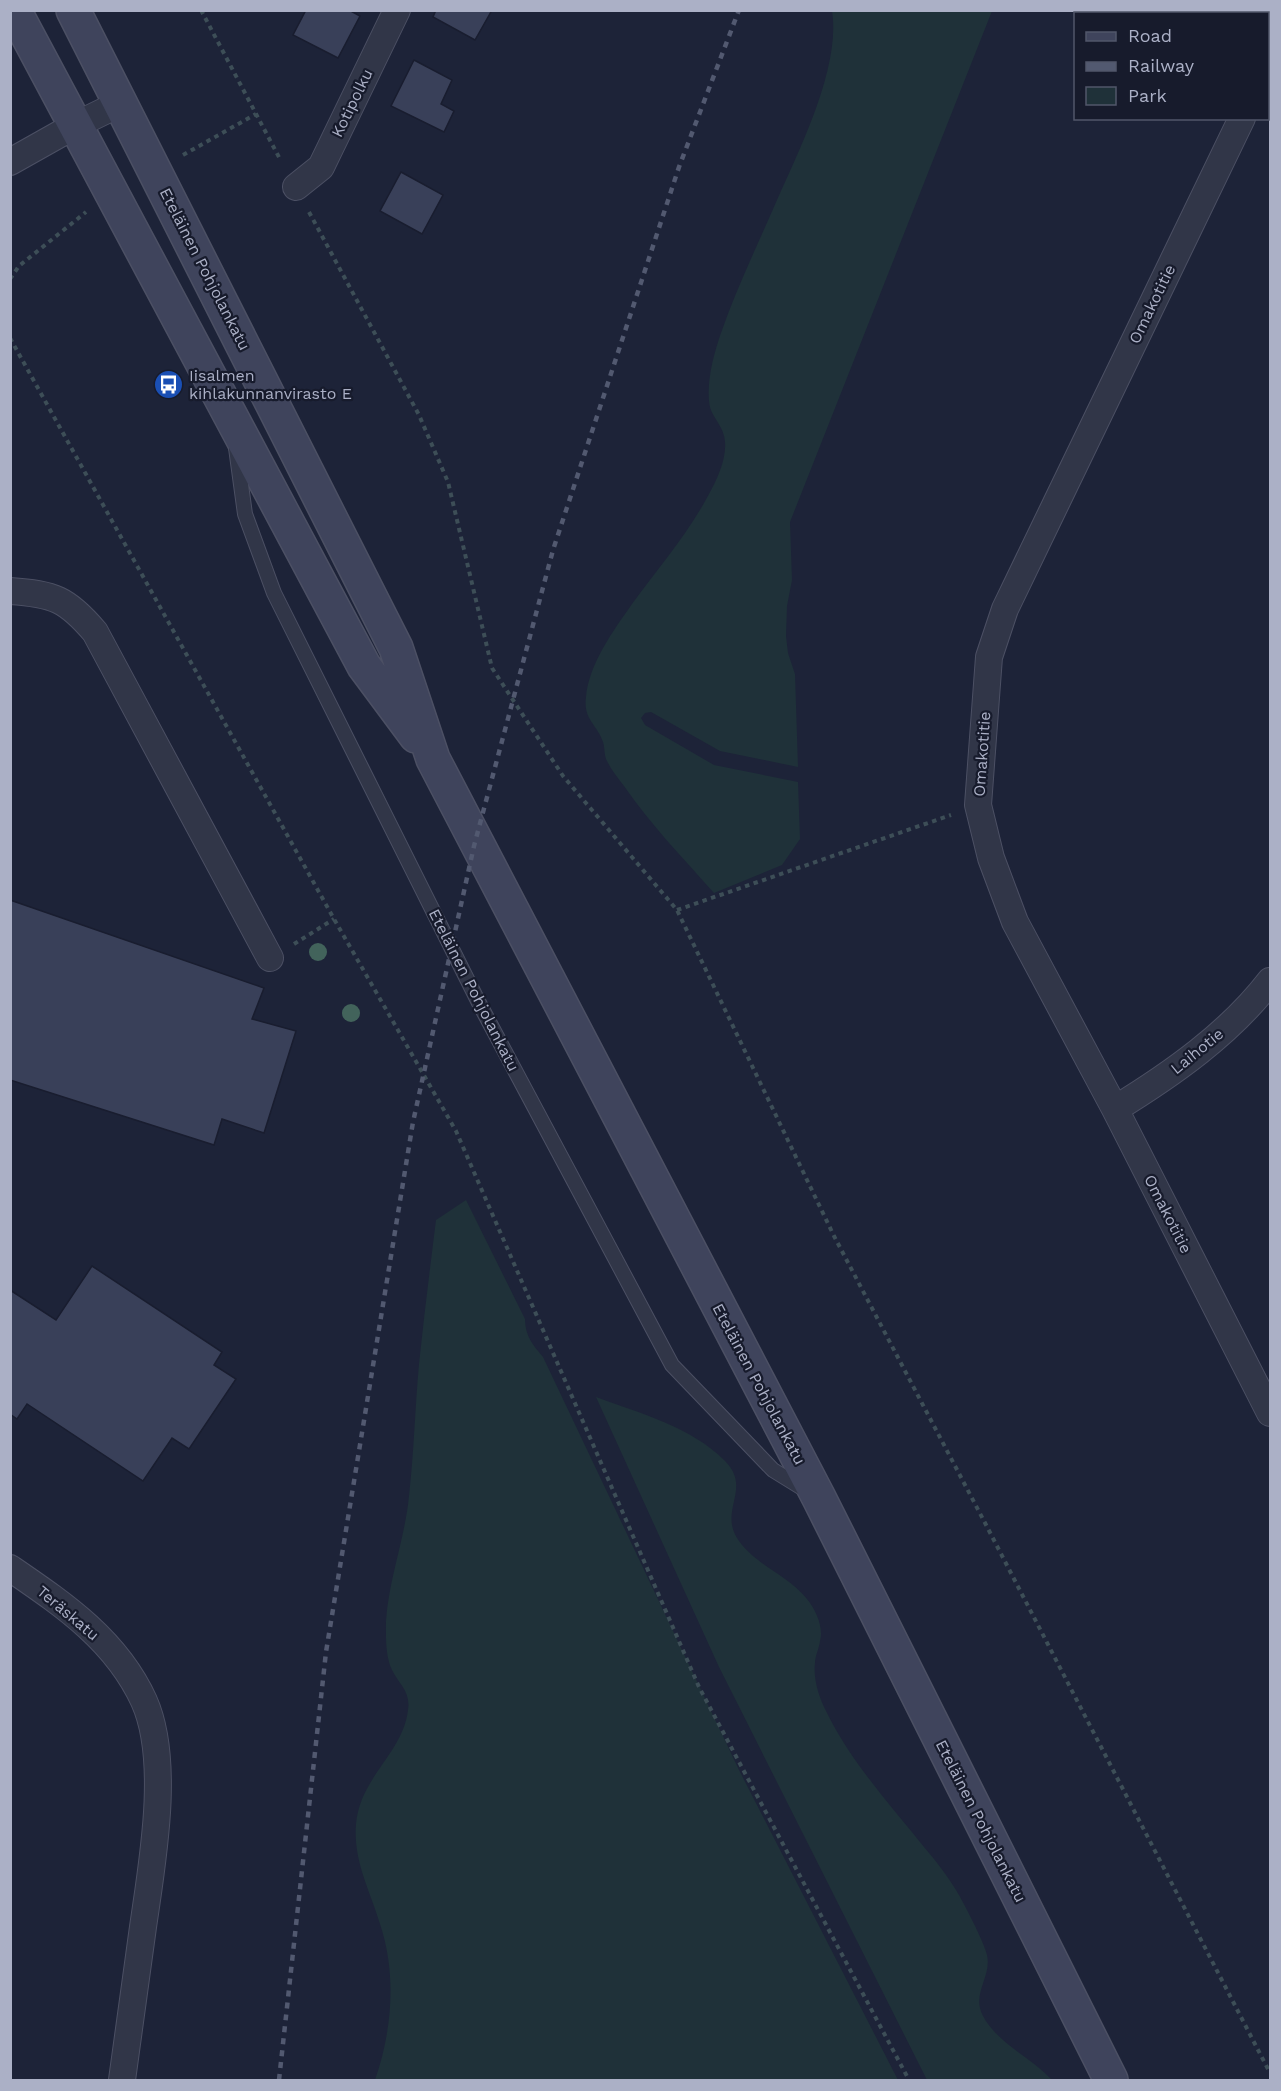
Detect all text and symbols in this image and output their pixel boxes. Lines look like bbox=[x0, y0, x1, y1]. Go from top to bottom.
legend bbox=[1074, 12, 1269, 120]
text: Road bbox=[1128, 25, 1172, 46]
text: Railway bbox=[1128, 55, 1195, 76]
street label: Kotipolku bbox=[327, 66, 377, 140]
text: Park bbox=[1128, 85, 1167, 106]
street label: Eteläinen Pohjolankatu bbox=[156, 185, 254, 353]
street label: Omakotitie bbox=[1125, 261, 1179, 347]
place label: Iisalmen kihlakunnanvirasto E bbox=[189, 366, 352, 403]
bus stop icon: Iisalmen kihlakunnanvirasto E bbox=[152, 368, 184, 400]
street label: Omakotitie bbox=[970, 711, 994, 797]
street label: Eteläinen Pohjolankatu bbox=[425, 906, 523, 1074]
street label: Laihotie bbox=[1167, 1024, 1227, 1078]
street label: Omakotitie bbox=[1140, 1172, 1196, 1256]
street label: Eteläinen Pohjolankatu bbox=[708, 1300, 810, 1468]
street label: Teräskatu bbox=[33, 1582, 103, 1644]
street label: Eteläinen Pohjolankatu bbox=[932, 1737, 1030, 1905]

